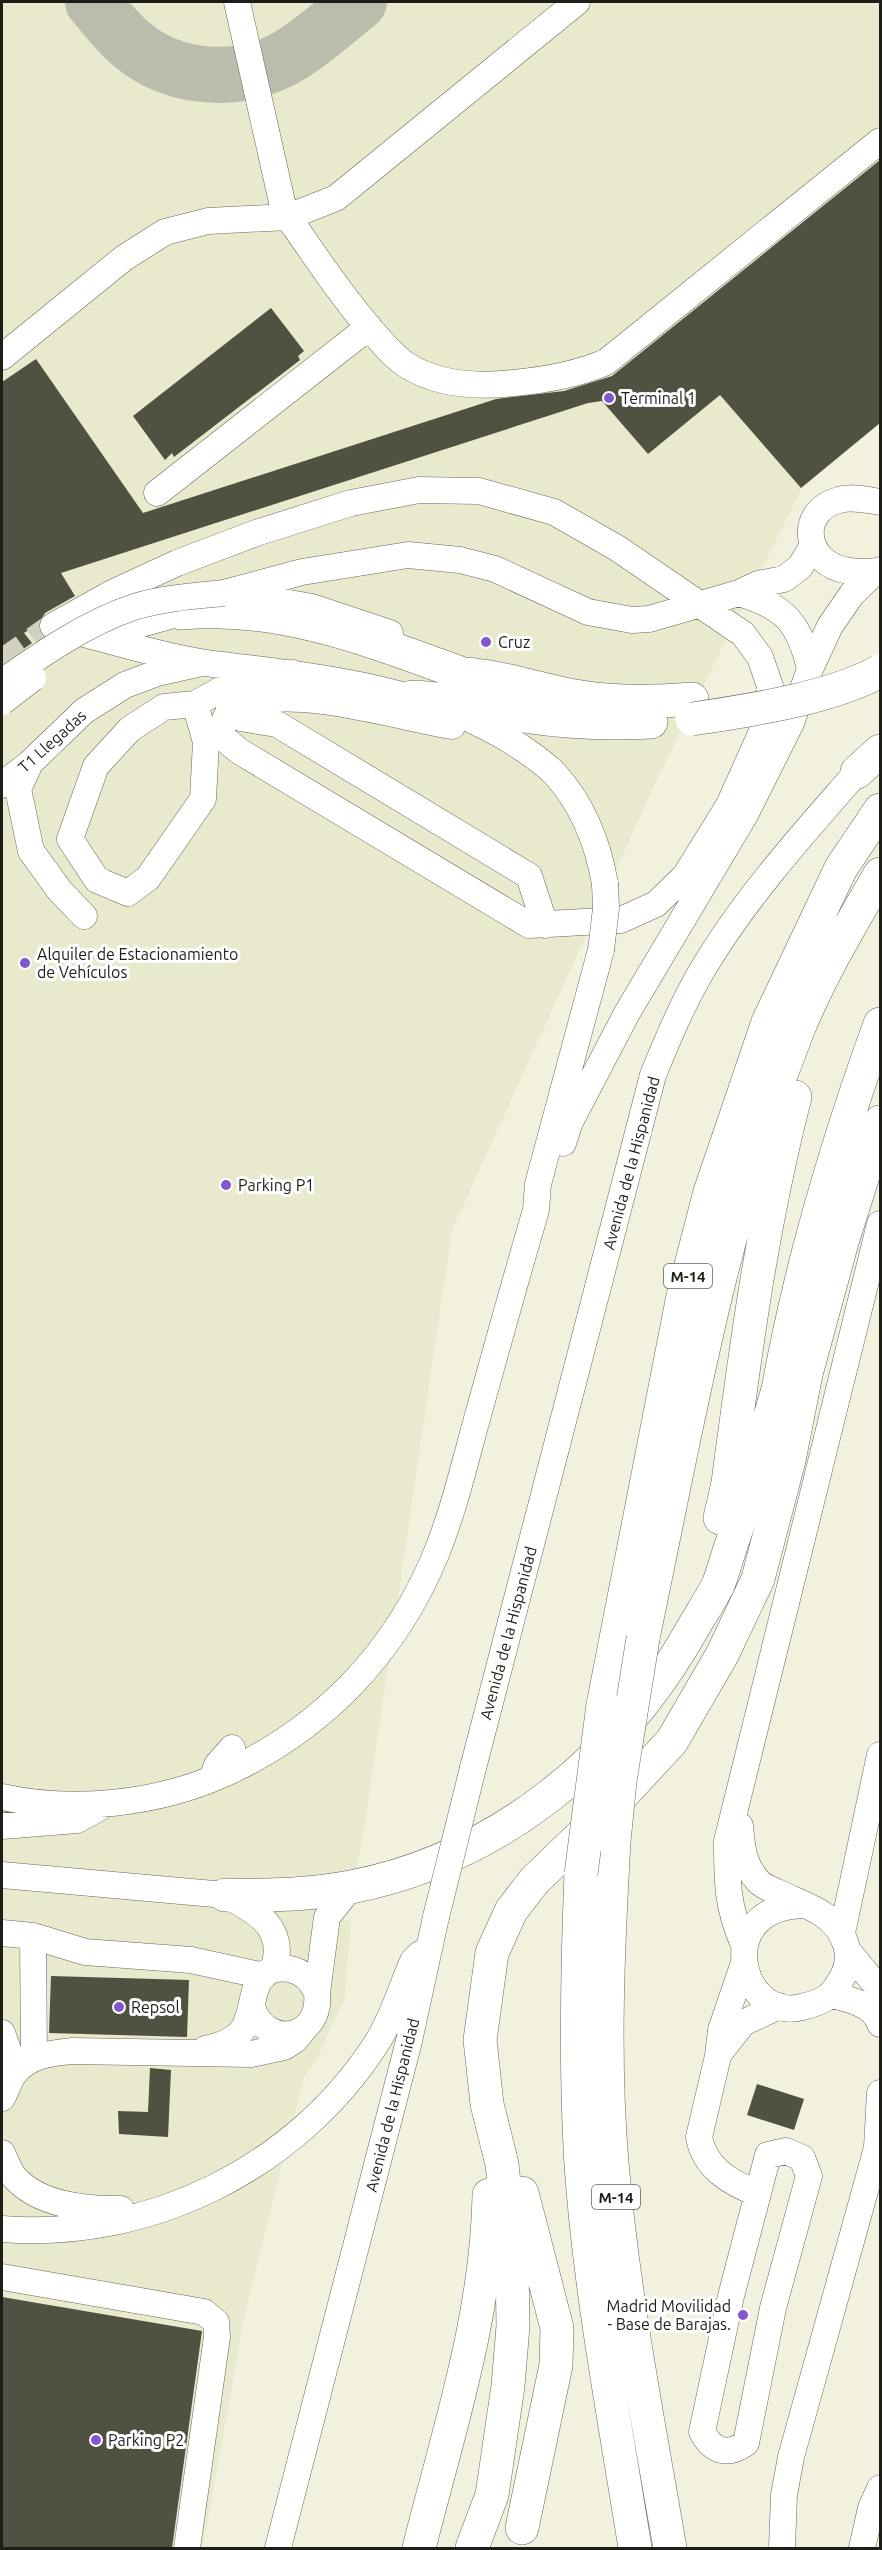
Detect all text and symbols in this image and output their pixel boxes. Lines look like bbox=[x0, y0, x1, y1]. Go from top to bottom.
place label: Terminal 1 bbox=[621, 389, 696, 407]
marker: Terminal 1 bbox=[602, 391, 616, 405]
place label: Cruz bbox=[498, 633, 530, 651]
marker: Cruz bbox=[479, 635, 493, 649]
street label: T1 Llegadas bbox=[14, 706, 90, 776]
place label: Alquiler de Estacionamiento de Vehículos bbox=[37, 945, 238, 981]
marker: Alquiler de Estacionamiento de Vehículos bbox=[18, 956, 32, 970]
street label: Avenida de la Hispanidad bbox=[599, 1074, 663, 1252]
place label: Parking P1 bbox=[238, 1176, 314, 1194]
marker: Parking P1 bbox=[219, 1178, 233, 1192]
road number: M-14 bbox=[664, 1264, 712, 1288]
street label: Avenida de la Hispanidad bbox=[476, 1544, 540, 1722]
place label: Repsol bbox=[131, 1998, 180, 2016]
marker: Repsol bbox=[112, 2000, 126, 2014]
street label: Avenida de la Hispanidad bbox=[362, 2016, 422, 2194]
road number: M-14 bbox=[592, 2185, 640, 2209]
place label: Madrid Movilidad - Base de Barajas. bbox=[607, 2297, 731, 2333]
marker: Madrid Movilidad - Base de Barajas. bbox=[736, 2308, 750, 2322]
place label: Parking P2 bbox=[108, 2431, 184, 2449]
marker: Parking P2 bbox=[89, 2433, 103, 2447]

